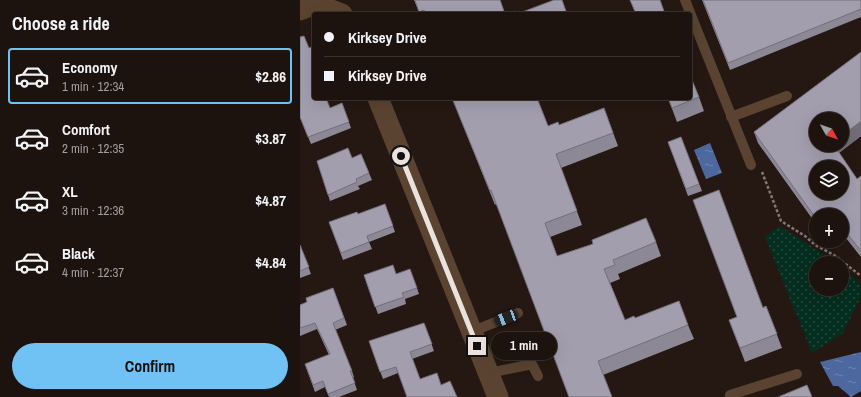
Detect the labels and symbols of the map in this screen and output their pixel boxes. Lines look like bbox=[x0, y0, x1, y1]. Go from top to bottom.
north arrow bbox=[809, 112, 849, 152]
route start bbox=[392, 147, 410, 165]
car bbox=[493, 308, 519, 328]
callout: 1 min bbox=[491, 332, 557, 360]
route end bbox=[468, 337, 486, 355]

